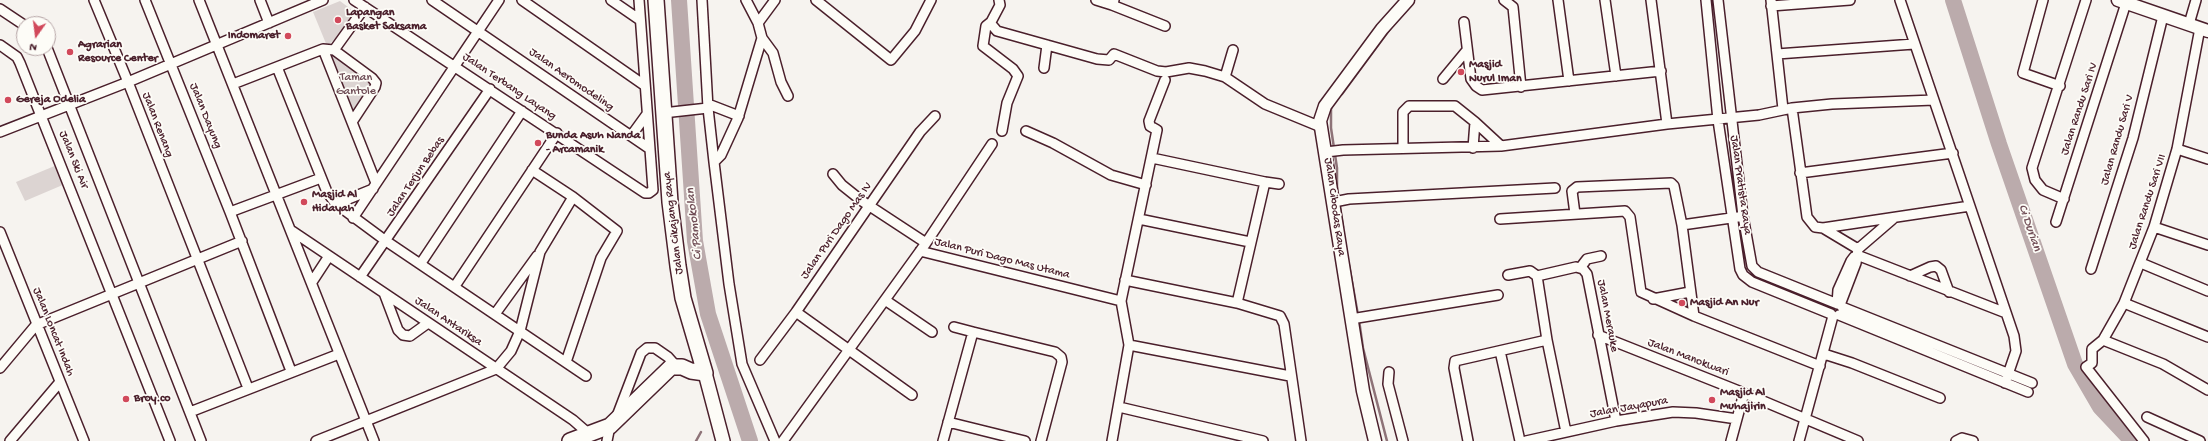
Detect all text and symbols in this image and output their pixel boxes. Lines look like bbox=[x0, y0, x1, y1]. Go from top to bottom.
place label: Lapangan Basket Saksama bbox=[346, 6, 426, 34]
marker: Lapangan Basket Saksama bbox=[333, 15, 343, 25]
north arrow bbox=[16, 16, 56, 56]
place label: Indomaret bbox=[228, 29, 280, 43]
marker: Indomaret bbox=[283, 31, 293, 41]
place label: Agrarian Resource Center bbox=[78, 38, 158, 66]
text: N bbox=[28, 40, 38, 53]
street label: Jalan Aeromodeling bbox=[526, 45, 616, 115]
marker: Agrarian Resource Center bbox=[65, 47, 75, 57]
street label: Jalan Terbang Layang bbox=[459, 50, 559, 124]
place label: Masjid Nurul Iman bbox=[1469, 58, 1522, 86]
street label: Jalan Randu Sari IV bbox=[2058, 61, 2102, 157]
marker: Masjid Nurul Iman bbox=[1456, 67, 1466, 77]
park label: Taman Gantole bbox=[336, 71, 376, 99]
street label: Jalan Dayung bbox=[185, 81, 225, 151]
street label: Jalan Renang bbox=[138, 91, 176, 159]
place label: Gereja Odelia bbox=[16, 93, 86, 107]
street label: Jalan Randu Sari V bbox=[2098, 93, 2138, 187]
marker: Gereja Odelia bbox=[3, 95, 13, 105]
street label: Jalan Ski Air bbox=[55, 129, 91, 191]
place label: Bunda Asuh Nanda - Arcamanik bbox=[546, 129, 640, 157]
street label: Jalan Terjun Bebas bbox=[384, 134, 448, 220]
street label: Jalan Pratista Raya bbox=[1726, 134, 1754, 236]
marker: Bunda Asuh Nanda - Arcamanik bbox=[533, 138, 543, 148]
street label: Jalan Randu Sari VII bbox=[2126, 153, 2170, 251]
street label: Jalan Cibodas Raya bbox=[1320, 157, 1348, 257]
street label: Jalan Cikajang Raya bbox=[661, 171, 687, 275]
street label: Jalan Puri Dago Mas IV bbox=[798, 180, 876, 282]
water label: Ci Pamokolan bbox=[683, 187, 707, 261]
place label: Masjid Al Hidayah bbox=[312, 188, 357, 216]
marker: Masjid Al Hidayah bbox=[299, 197, 309, 207]
water label: Ci Durian bbox=[2014, 203, 2044, 253]
street label: Jalan Puri Dago Mas Utama bbox=[933, 235, 1071, 283]
street label: Jalan Merauke bbox=[1593, 279, 1621, 353]
street label: Jalan Loncat Indah bbox=[29, 286, 77, 378]
street label: Jalan Antariksa bbox=[411, 294, 485, 350]
place label: Masjid An Nur bbox=[1690, 296, 1759, 310]
marker: Masjid An Nur bbox=[1677, 298, 1687, 308]
street label: Jalan Manokwari bbox=[1645, 336, 1731, 380]
place label: Masjid Al Muhajirin bbox=[1720, 386, 1766, 414]
place label: Broy.co bbox=[134, 392, 171, 406]
marker: Broy.co bbox=[121, 394, 131, 404]
street label: Jalan Jayapura bbox=[1589, 394, 1669, 422]
marker: Masjid Al Muhajirin bbox=[1707, 395, 1717, 405]

